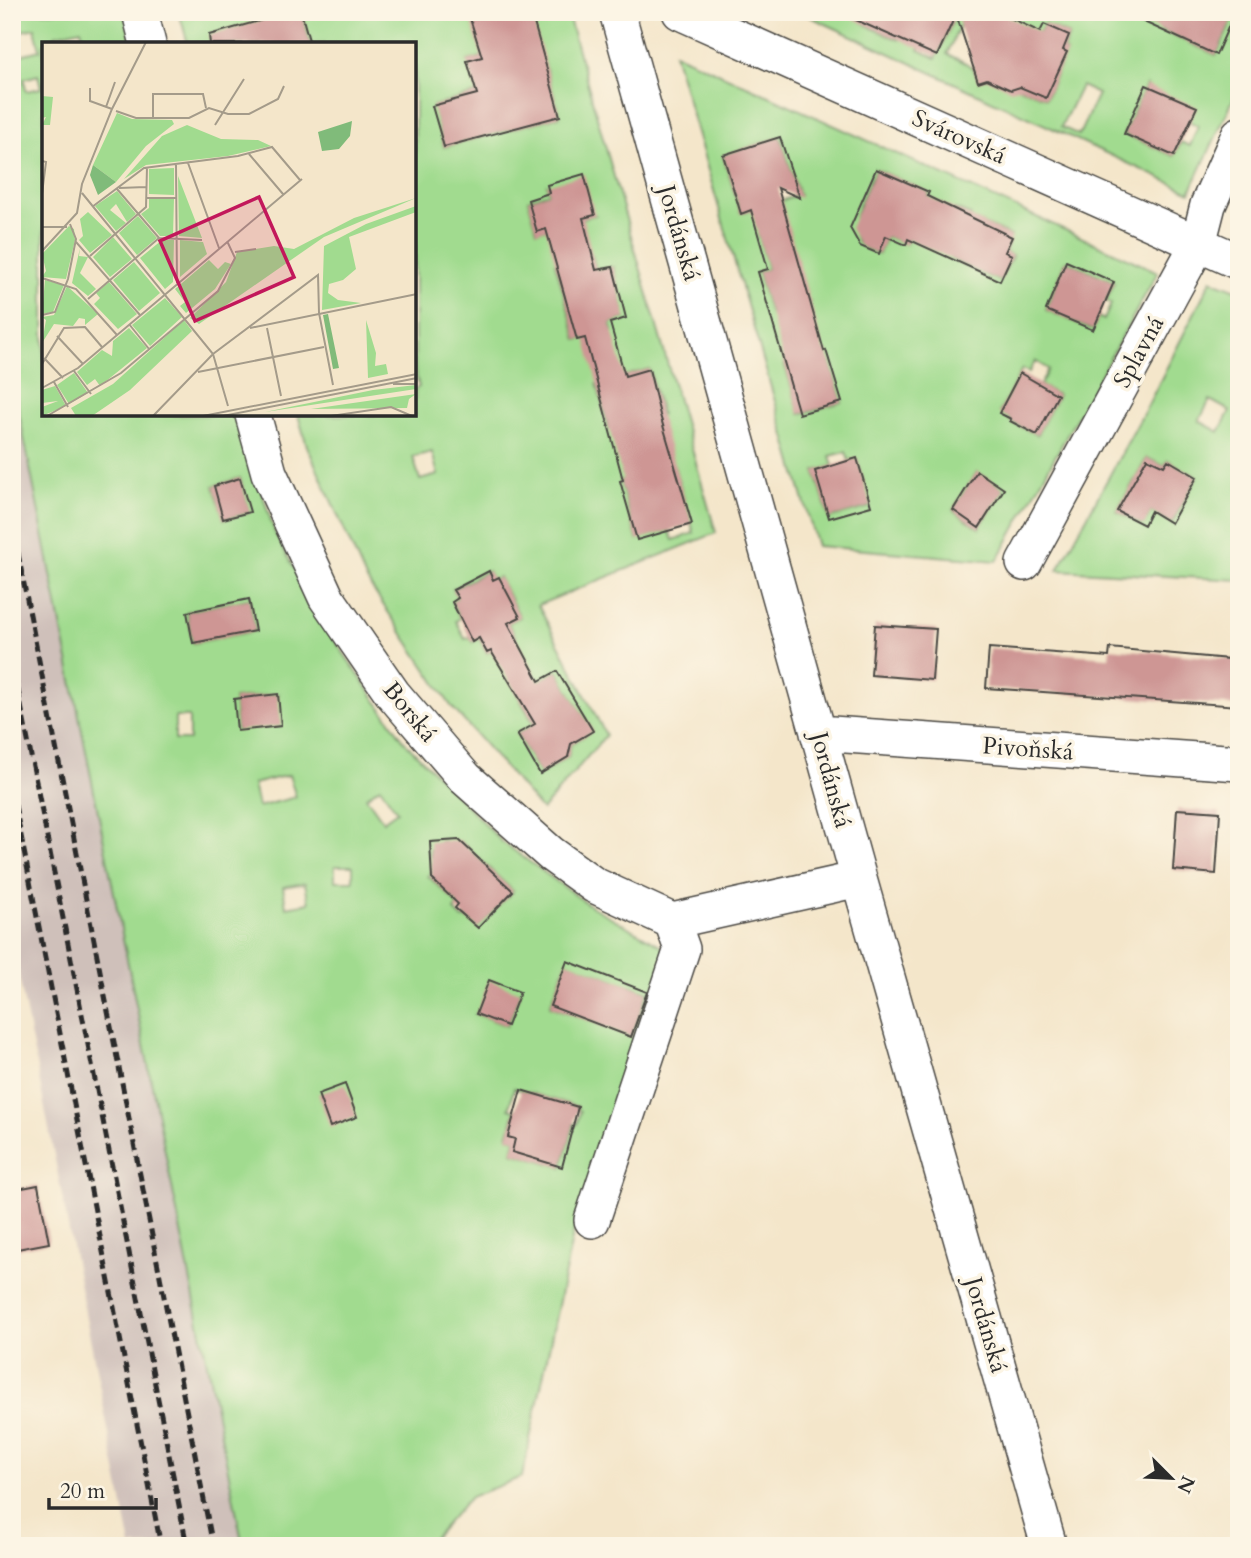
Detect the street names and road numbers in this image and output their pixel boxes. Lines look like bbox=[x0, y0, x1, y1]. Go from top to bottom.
street label: Svárovská bbox=[907, 102, 1012, 173]
street label: Jordánská bbox=[649, 179, 709, 285]
street label: Splavná bbox=[1106, 310, 1173, 394]
street label: Borská bbox=[375, 675, 445, 750]
street label: Jordánská bbox=[802, 726, 860, 832]
street label: Pivoňská bbox=[981, 729, 1075, 769]
street label: Jordánská bbox=[956, 1271, 1016, 1377]

